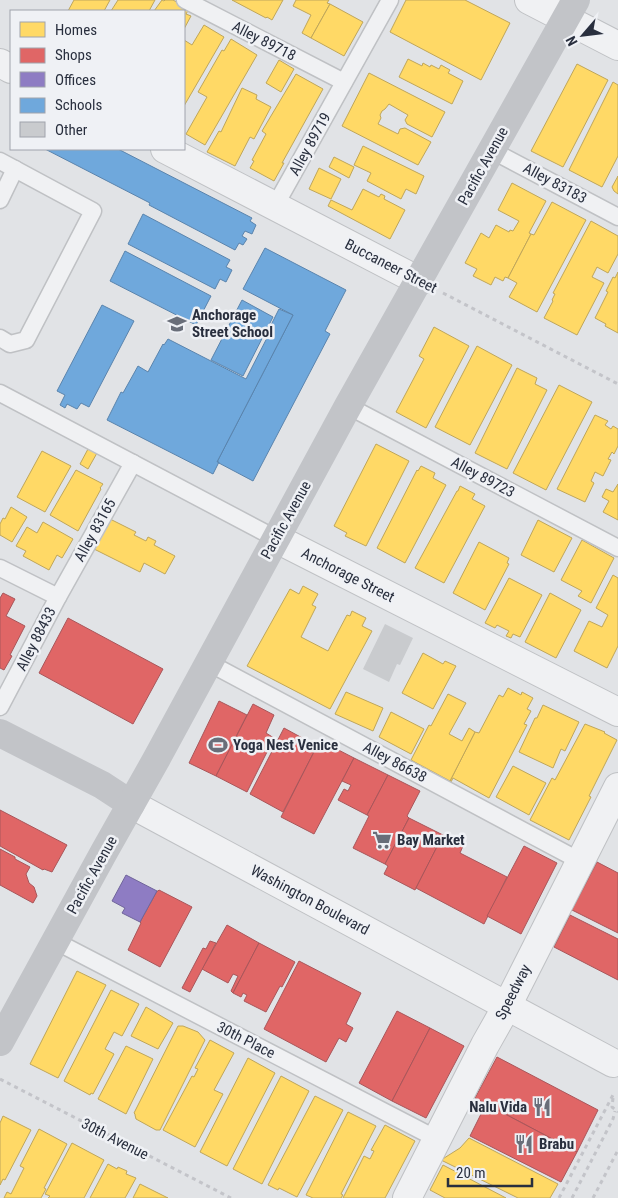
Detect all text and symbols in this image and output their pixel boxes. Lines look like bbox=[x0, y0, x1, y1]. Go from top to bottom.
legend bbox=[10, 10, 185, 150]
north arrow bbox=[558, 10, 608, 60]
street label: Alley 89718 bbox=[229, 17, 299, 65]
text: Homes bbox=[55, 21, 97, 39]
text: N bbox=[562, 34, 581, 49]
text: Shops bbox=[55, 46, 92, 64]
text: Offices bbox=[55, 71, 96, 89]
text: Schools bbox=[55, 96, 102, 114]
street label: Alley 89719 bbox=[285, 109, 335, 179]
text: Other bbox=[55, 121, 88, 139]
street label: Pacific Avenue bbox=[454, 124, 512, 208]
street label: Alley 83183 bbox=[520, 159, 590, 207]
street label: Buccaneer Street bbox=[342, 235, 440, 297]
place label: Anchorage Street School bbox=[192, 306, 273, 341]
school or university icon: Anchorage Street School bbox=[166, 313, 188, 335]
street label: Alley 89723 bbox=[448, 453, 518, 501]
street label: Pacific Avenue bbox=[257, 478, 315, 562]
street label: Alley 83165 bbox=[70, 495, 120, 565]
street label: Anchorage Street bbox=[298, 544, 398, 606]
street label: Alley 88433 bbox=[12, 604, 60, 674]
sports icon: Yoga Nest Venice bbox=[207, 734, 229, 756]
place label: Yoga Nest Venice bbox=[233, 736, 338, 754]
street label: Alley 86638 bbox=[360, 738, 430, 786]
supermarket icon: Bay Market bbox=[371, 829, 393, 851]
place label: Bay Market bbox=[397, 831, 465, 849]
street label: Pacific Avenue bbox=[63, 833, 121, 917]
street label: Washington Boulevard bbox=[248, 861, 372, 939]
street label: Speedway bbox=[491, 961, 535, 1023]
street label: 30th Place bbox=[214, 1018, 278, 1062]
restaurant icon: Nalu Vida bbox=[531, 1096, 553, 1118]
place label: Nalu Vida bbox=[469, 1098, 527, 1116]
street label: 30th Avenue bbox=[78, 1114, 152, 1164]
restaurant icon: Brabu bbox=[513, 1133, 535, 1155]
place label: Brabu bbox=[539, 1135, 574, 1153]
scale bar bbox=[448, 1156, 532, 1188]
text: 20 m bbox=[456, 1164, 486, 1182]

